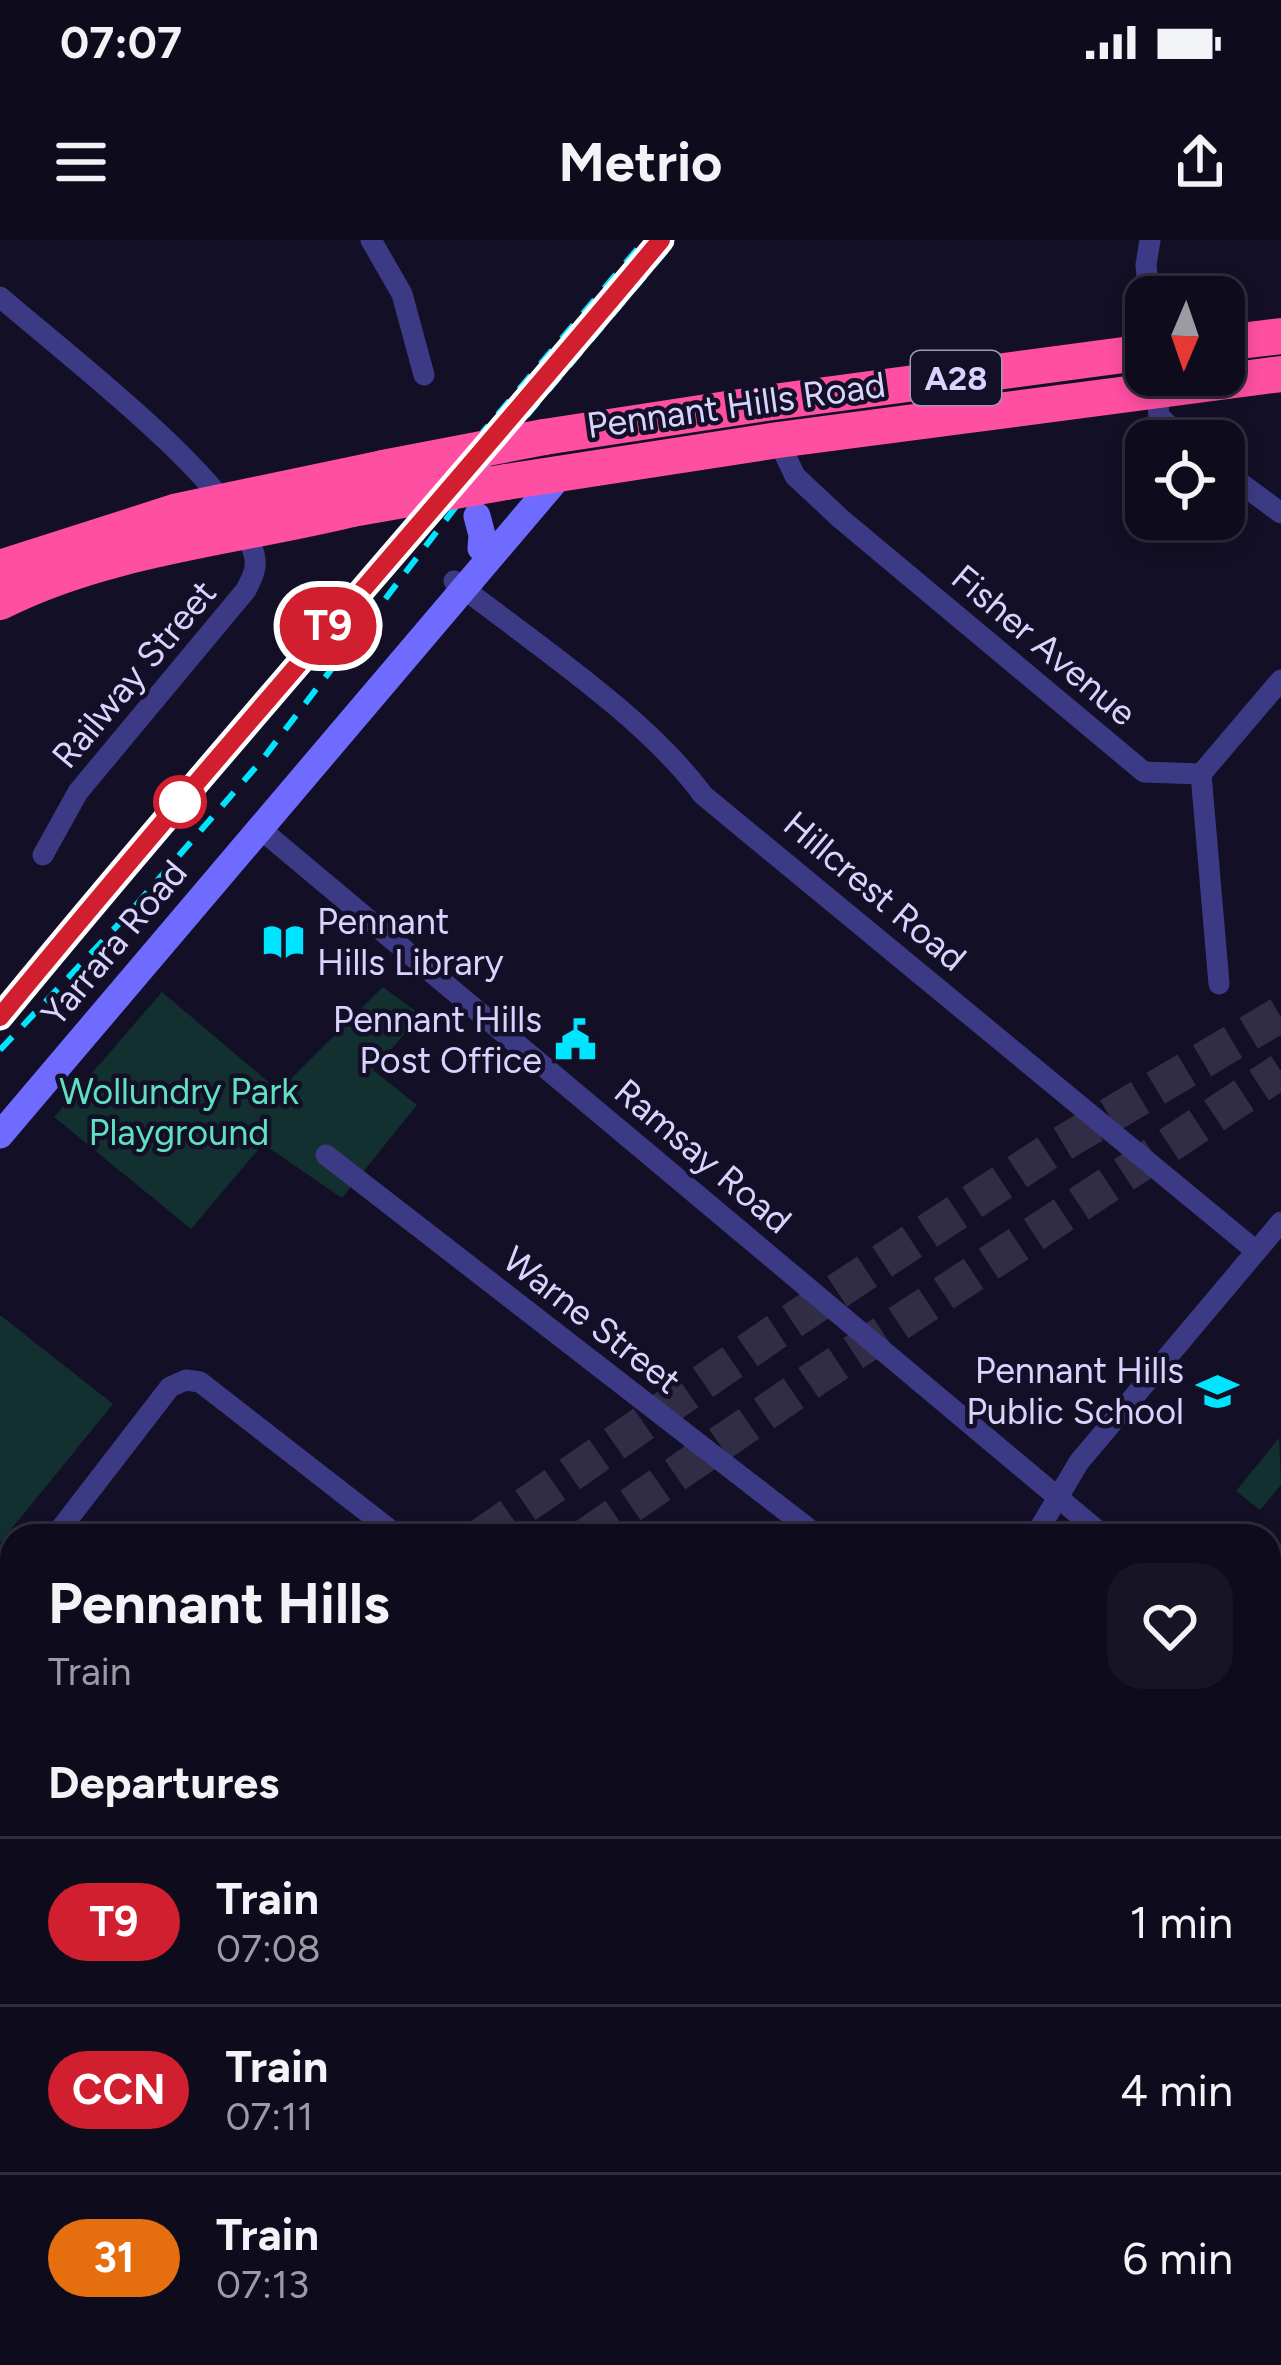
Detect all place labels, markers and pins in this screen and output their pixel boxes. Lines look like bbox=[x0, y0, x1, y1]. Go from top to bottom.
unlabelled marker bbox=[155, 777, 205, 827]
place label: Pennant Hills Library bbox=[317, 900, 504, 984]
library icon: Pennant Hills Library bbox=[260, 919, 306, 965]
place label: Pennant Hills Post Office bbox=[333, 998, 542, 1082]
public building icon: Pennant Hills Post Office bbox=[553, 1017, 599, 1063]
place label: Pennant Hills Public School bbox=[966, 1349, 1184, 1433]
school or university icon: Pennant Hills Public School bbox=[1195, 1368, 1241, 1414]

